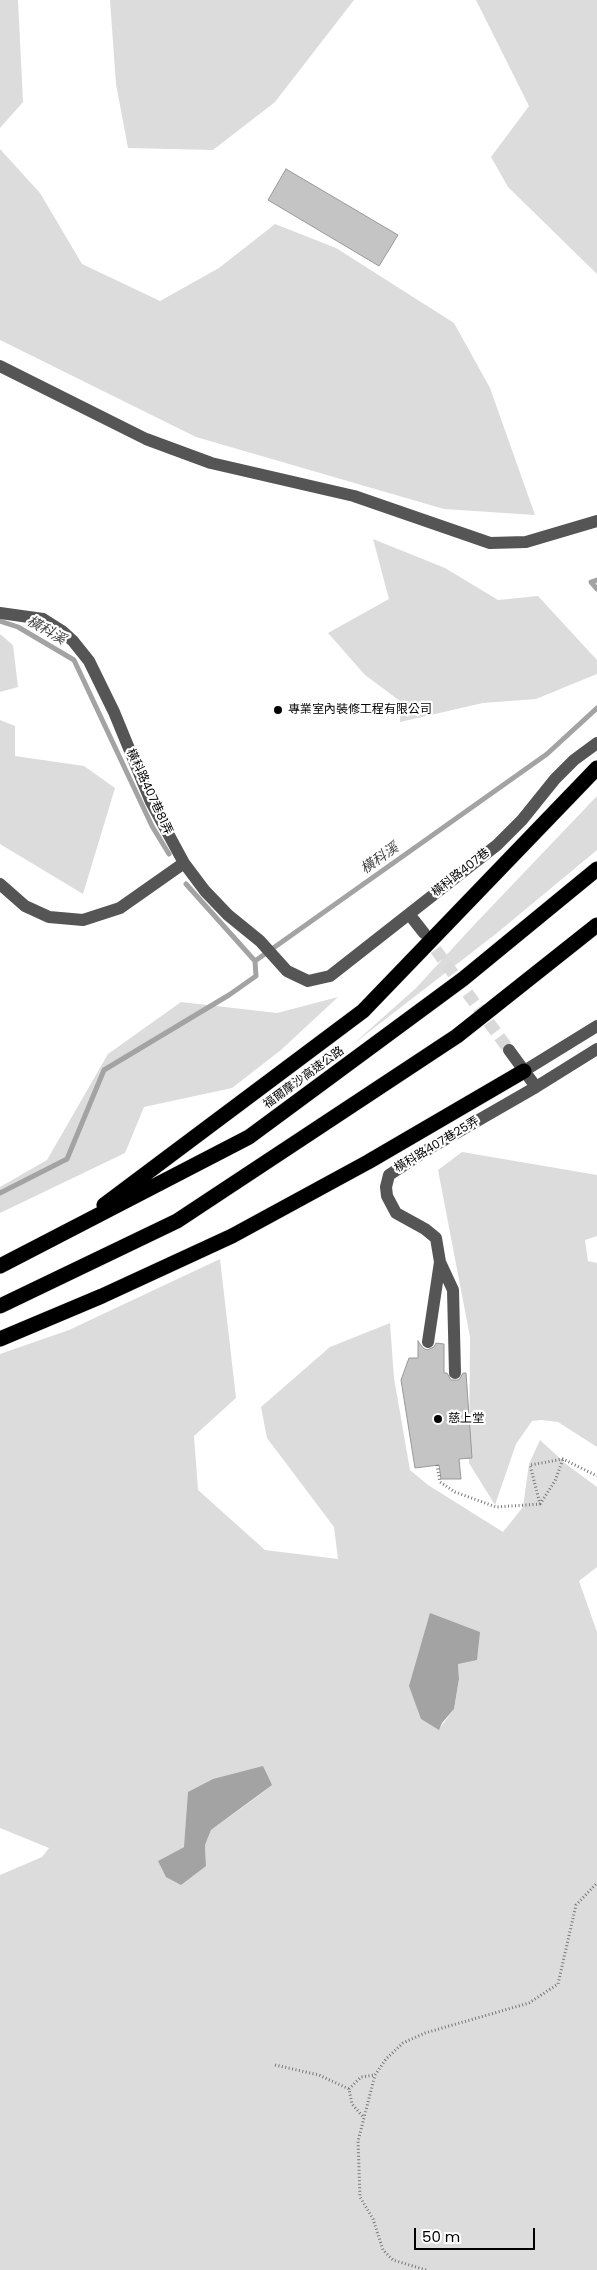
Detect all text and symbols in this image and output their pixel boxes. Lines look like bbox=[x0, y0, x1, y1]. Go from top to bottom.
water label: 橫科溪 bbox=[24, 613, 68, 649]
place label: 專業室內裝修工程有限公司 bbox=[288, 703, 432, 717]
marker: 專業室內裝修工程有限公司 bbox=[272, 704, 284, 716]
street label: 橫科路407巷81弄 bbox=[123, 747, 175, 837]
water label: 橫科溪 bbox=[358, 840, 402, 878]
street label: 橫科路407巷 bbox=[429, 846, 493, 900]
street label: 福爾摩沙高速公路 bbox=[261, 1044, 347, 1112]
street label: 橫科路407巷25弄 bbox=[392, 1114, 482, 1176]
place label: 慈上堂 bbox=[448, 1412, 484, 1426]
marker: 慈上堂 bbox=[432, 1413, 444, 1425]
scale bar bbox=[417, 2218, 538, 2250]
text: 50 m bbox=[422, 2226, 460, 2247]

